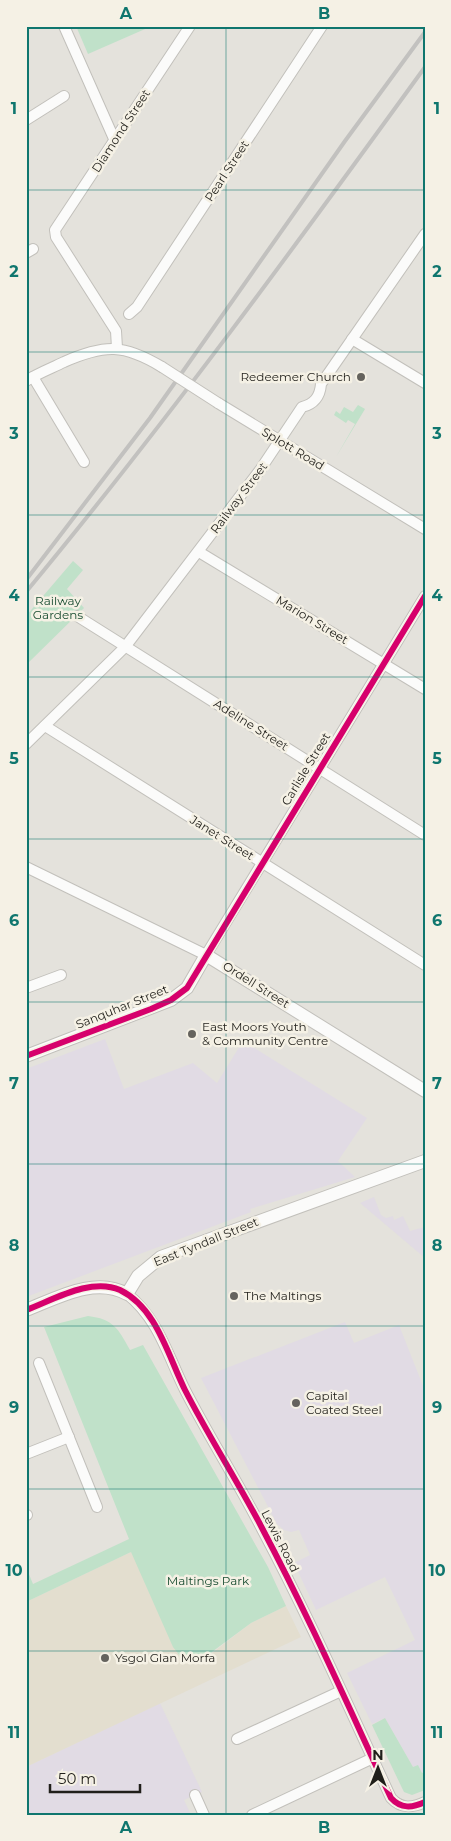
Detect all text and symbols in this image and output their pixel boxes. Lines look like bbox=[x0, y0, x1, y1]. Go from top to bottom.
text: A bbox=[119, 4, 133, 23]
text: B bbox=[318, 4, 330, 23]
street label: Diamond Street bbox=[88, 86, 153, 175]
text: 1 bbox=[11, 99, 17, 118]
text: 1 bbox=[434, 99, 440, 118]
street label: Pearl Street bbox=[201, 137, 252, 204]
text: 2 bbox=[9, 262, 19, 281]
text: 2 bbox=[432, 262, 442, 281]
place label: Redeemer Church bbox=[240, 369, 351, 384]
marker: Redeemer Church bbox=[355, 371, 367, 383]
text: 3 bbox=[8, 424, 19, 443]
street label: Splott Road bbox=[259, 424, 327, 473]
text: 3 bbox=[431, 424, 442, 443]
street label: Railway Street bbox=[207, 459, 270, 536]
text: 4 bbox=[8, 586, 20, 605]
text: 4 bbox=[431, 586, 443, 605]
street label: Marion Street bbox=[273, 592, 351, 647]
park label: Railway Gardens bbox=[33, 593, 83, 622]
street label: Adeline Street bbox=[211, 696, 291, 754]
street label: Carlisle Street bbox=[278, 729, 333, 808]
text: 5 bbox=[9, 749, 19, 768]
text: 5 bbox=[432, 749, 442, 768]
street label: Janet Street bbox=[187, 811, 257, 863]
text: 6 bbox=[9, 911, 19, 930]
text: 6 bbox=[432, 911, 442, 930]
street label: Ordell Street bbox=[220, 958, 293, 1011]
street label: Sanquhar Street bbox=[73, 981, 170, 1032]
place label: East Moors Youth & Community Centre bbox=[202, 1019, 328, 1048]
marker: East Moors Youth & Community Centre bbox=[186, 1028, 198, 1040]
text: 7 bbox=[9, 1074, 19, 1093]
text: 7 bbox=[432, 1074, 442, 1093]
street label: East Tyndall Street bbox=[151, 1214, 260, 1269]
text: 8 bbox=[9, 1236, 19, 1255]
text: 8 bbox=[432, 1236, 442, 1255]
place label: The Maltings bbox=[244, 1288, 321, 1303]
marker: The Maltings bbox=[228, 1290, 240, 1302]
place label: Capital Coated Steel bbox=[306, 1388, 382, 1417]
marker: Capital Coated Steel bbox=[290, 1397, 302, 1409]
text: 9 bbox=[9, 1398, 19, 1417]
text: 9 bbox=[432, 1398, 442, 1417]
street label: Lewis Road bbox=[258, 1507, 303, 1575]
text: 10 bbox=[5, 1561, 23, 1580]
text: 10 bbox=[428, 1561, 446, 1580]
park label: Maltings Park bbox=[167, 1573, 250, 1588]
place label: Ysgol Glan Morfa bbox=[115, 1650, 215, 1665]
marker: Ysgol Glan Morfa bbox=[99, 1652, 111, 1664]
text: 11 bbox=[8, 1723, 20, 1742]
text: 11 bbox=[431, 1723, 443, 1742]
north arrow bbox=[354, 1744, 404, 1794]
text: N bbox=[372, 1746, 384, 1764]
scale bar bbox=[50, 1761, 140, 1793]
text: 50 m bbox=[58, 1769, 96, 1788]
text: A bbox=[119, 1818, 133, 1837]
text: B bbox=[318, 1818, 330, 1837]

